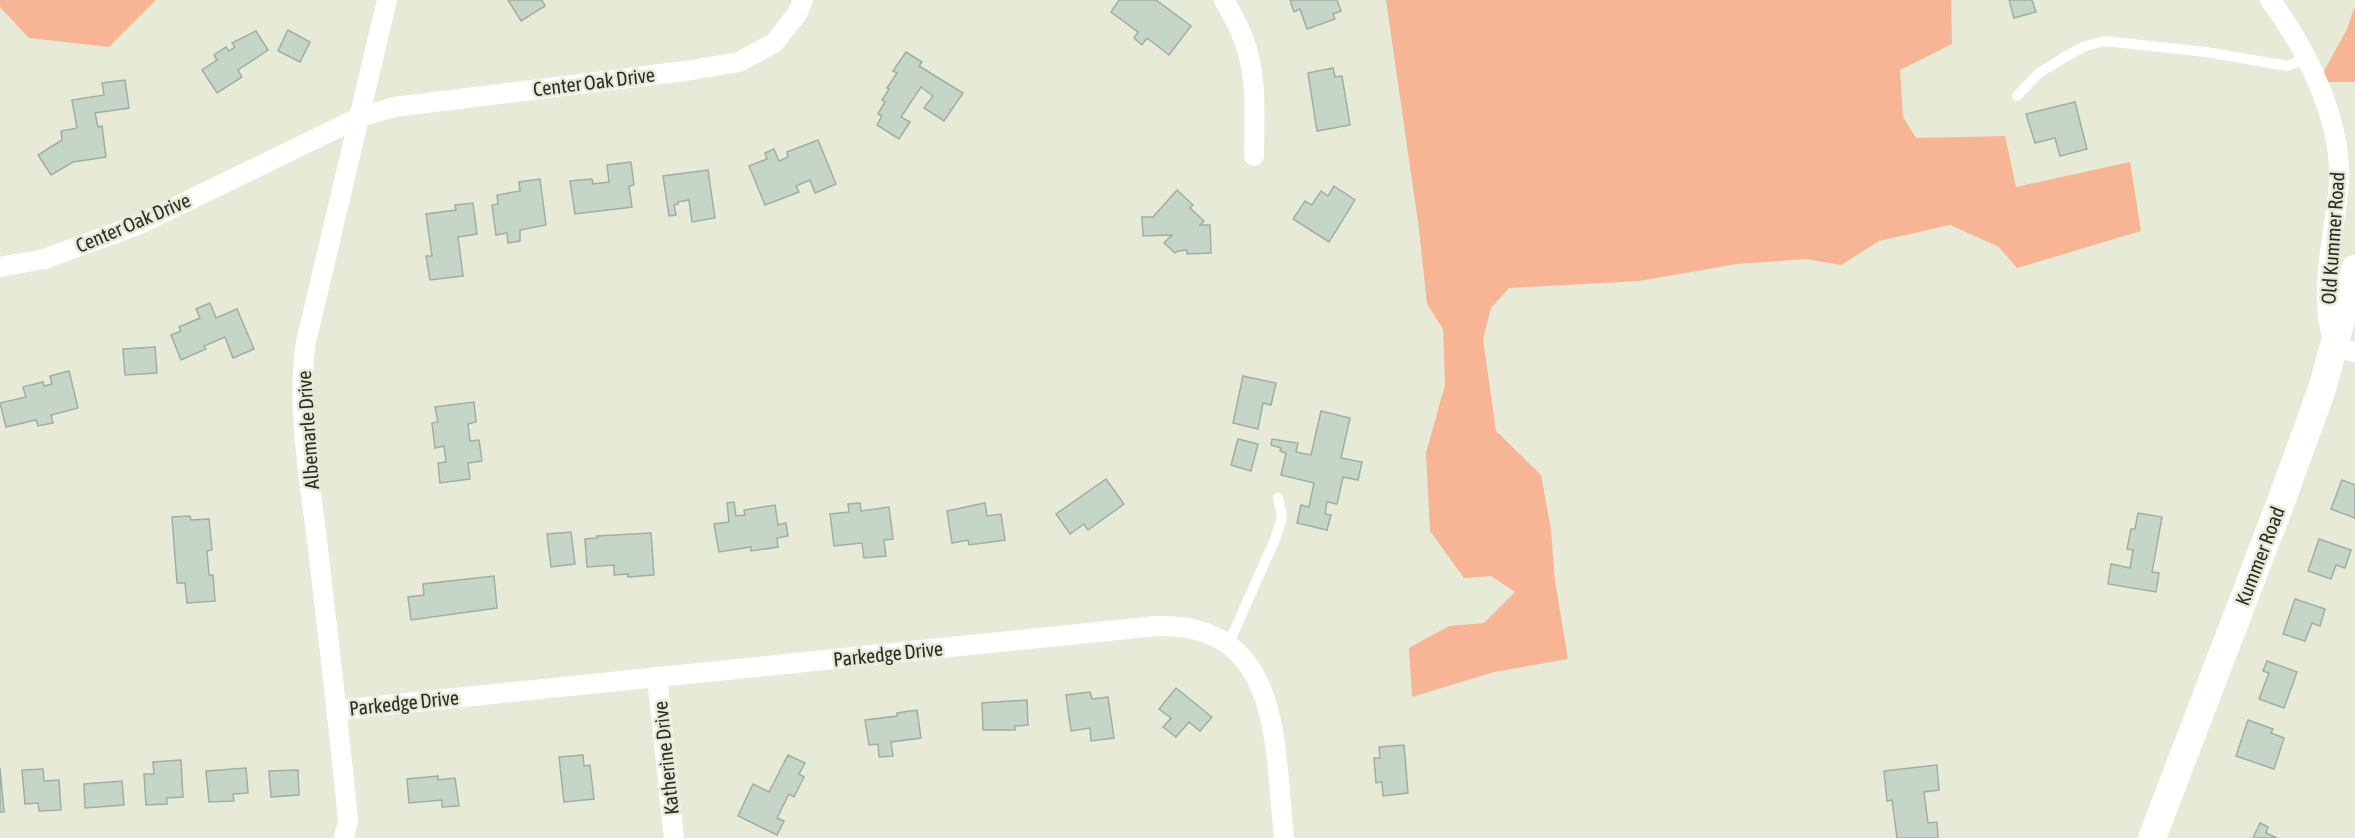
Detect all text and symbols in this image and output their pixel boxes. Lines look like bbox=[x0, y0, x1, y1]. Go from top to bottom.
street label: Center Oak Drive bbox=[532, 63, 656, 100]
street label: Old Kummer Road bbox=[2316, 171, 2349, 305]
street label: Center Oak Drive bbox=[72, 188, 194, 257]
street label: Albemarle Drive bbox=[292, 370, 323, 490]
street label: Kummer Road bbox=[2230, 503, 2289, 608]
street label: Parkedge Drive bbox=[832, 636, 944, 671]
street label: Parkedge Drive bbox=[348, 685, 460, 720]
street label: Katherine Drive bbox=[648, 700, 683, 816]

